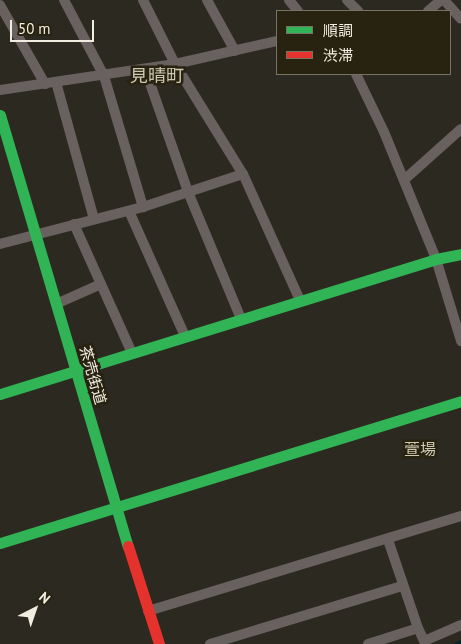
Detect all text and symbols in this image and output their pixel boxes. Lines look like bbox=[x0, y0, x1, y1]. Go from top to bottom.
scale bar bbox=[12, 10, 96, 42]
legend bbox=[276, 10, 451, 75]
text: 50 m bbox=[18, 19, 51, 38]
text: 順調 bbox=[323, 21, 353, 40]
text: 渋滞 bbox=[323, 46, 353, 65]
district label: 見晴町 bbox=[130, 65, 184, 87]
street label: 茶売街道 bbox=[76, 344, 110, 406]
district label: 萱場 bbox=[404, 439, 436, 459]
north arrow bbox=[10, 584, 60, 634]
text: N bbox=[35, 588, 54, 607]

